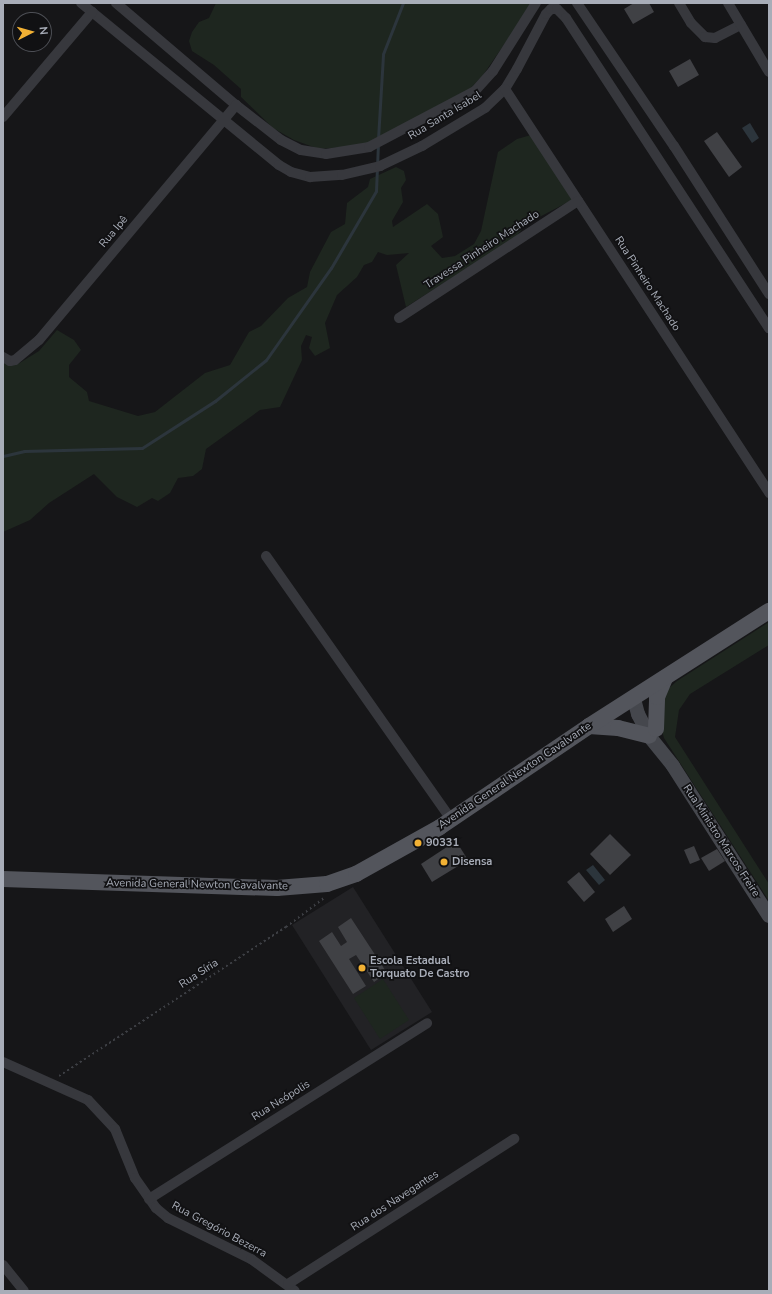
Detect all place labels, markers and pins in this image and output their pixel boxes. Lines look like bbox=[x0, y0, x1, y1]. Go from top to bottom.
place label: 90331 bbox=[426, 836, 459, 850]
marker: 90331 bbox=[413, 838, 423, 848]
place label: Disensa bbox=[452, 855, 492, 869]
marker: Disensa bbox=[439, 857, 449, 867]
place label: Escola Estadual Torquato De Castro bbox=[370, 955, 470, 981]
marker: Escola Estadual Torquato De Castro bbox=[357, 963, 367, 973]

